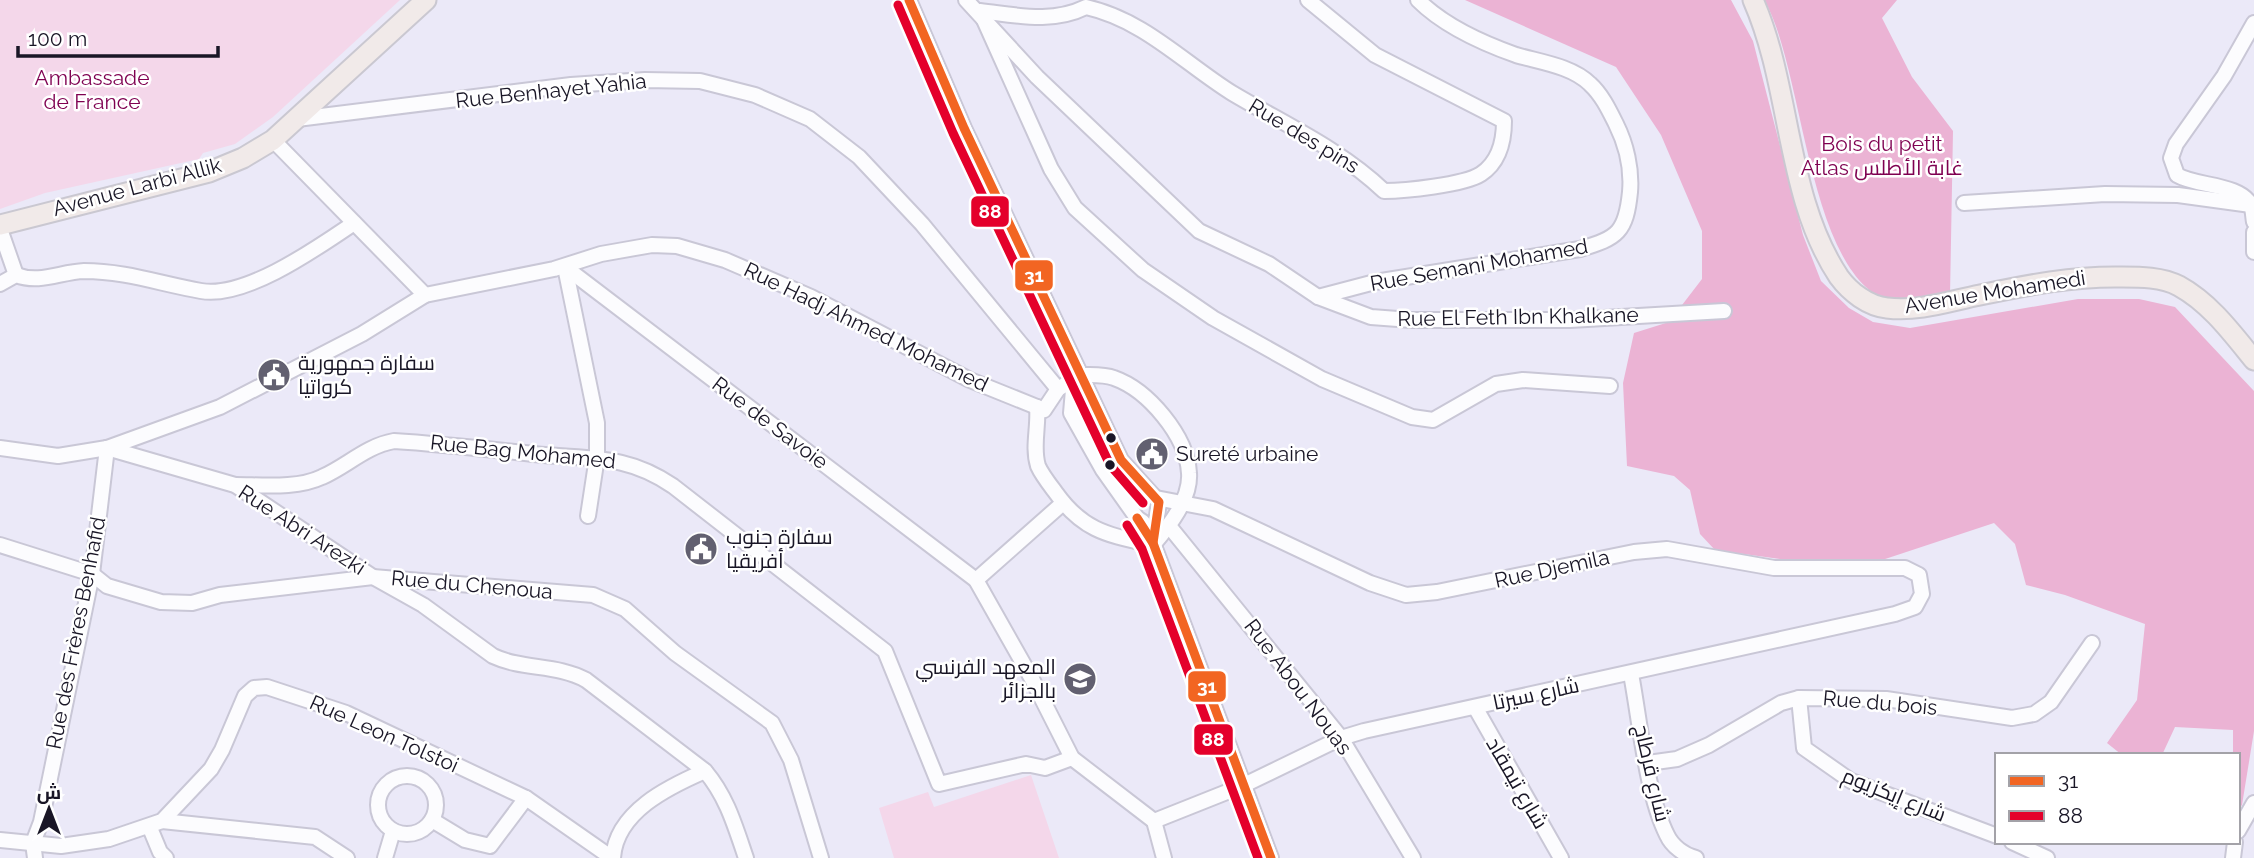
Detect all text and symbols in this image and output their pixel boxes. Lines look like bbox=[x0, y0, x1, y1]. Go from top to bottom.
scale bar bbox=[18, 14, 217, 58]
text: 100 m bbox=[28, 26, 87, 51]
park label: Ambassade de France bbox=[34, 65, 150, 114]
street label: Rue Benhayet Yahia bbox=[454, 68, 648, 113]
street label: Rue des pins bbox=[1244, 93, 1364, 178]
park label: Bois du petit Atlas غابة الأطلس bbox=[1801, 131, 1963, 181]
street label: Avenue Larbi Allik bbox=[50, 152, 224, 221]
line badge: 88 bbox=[970, 195, 1010, 228]
text: 88 bbox=[979, 200, 1001, 222]
street label: Rue Semani Mohamed bbox=[1368, 233, 1590, 296]
street label: Rue Hadj Ahmed Mohamed bbox=[740, 256, 992, 397]
line badge: 31 bbox=[1014, 259, 1054, 292]
text: 31 bbox=[1024, 264, 1044, 286]
street label: Avenue Mohamedi bbox=[1903, 265, 2087, 318]
street label: Rue El Feth Ibn Khalkane bbox=[1397, 302, 1639, 331]
place label: سفارة جمهورية كرواتيا bbox=[298, 350, 435, 399]
public building icon: سفارة جمهورية كرواتيا bbox=[255, 356, 293, 394]
street label: Rue de Savoie bbox=[707, 371, 833, 474]
street label: Rue Bag Mohamed bbox=[429, 429, 617, 474]
unlabelled marker bbox=[1104, 431, 1118, 445]
public building icon: Sureté urbaine bbox=[1133, 435, 1171, 473]
place label: Sureté urbaine bbox=[1176, 441, 1318, 466]
unlabelled marker bbox=[1103, 458, 1117, 472]
street label: Rue Abri Arezki bbox=[234, 479, 370, 580]
street label: Rue des Frères Benhafid bbox=[41, 515, 110, 751]
place label: سفارة جنوب أفريقيا bbox=[726, 524, 833, 573]
public building icon: سفارة جنوب أفريقيا bbox=[682, 530, 720, 568]
street label: Rue Djemila bbox=[1492, 544, 1612, 593]
street label: Rue du Chenoua bbox=[390, 565, 554, 604]
street label: Rue Abou Nouas bbox=[1239, 614, 1357, 759]
place label: المعهد الفرنسي بالجزائر bbox=[915, 654, 1056, 703]
school or university icon: المعهد الفرنسي بالجزائر bbox=[1061, 660, 1099, 698]
line badge: 31 bbox=[1187, 670, 1227, 703]
street label: شارع سيرتا bbox=[1490, 672, 1582, 717]
text: 31 bbox=[1197, 675, 1217, 697]
street label: Rue du bois bbox=[1822, 685, 1938, 720]
street label: Rue Leon Tolstoi bbox=[306, 690, 462, 778]
street label: شارع قرطاج bbox=[1627, 722, 1676, 824]
line badge: 88 bbox=[1193, 723, 1234, 756]
text: 88 bbox=[1202, 728, 1224, 750]
street label: شارع تيمقاد bbox=[1479, 732, 1554, 834]
legend bbox=[1995, 753, 2240, 844]
street label: شارع إيكزيوم bbox=[1838, 762, 1950, 829]
text: 31 bbox=[2058, 768, 2078, 793]
north arrow bbox=[14, 774, 84, 844]
text: ش bbox=[37, 781, 61, 804]
text: 88 bbox=[2058, 803, 2083, 828]

